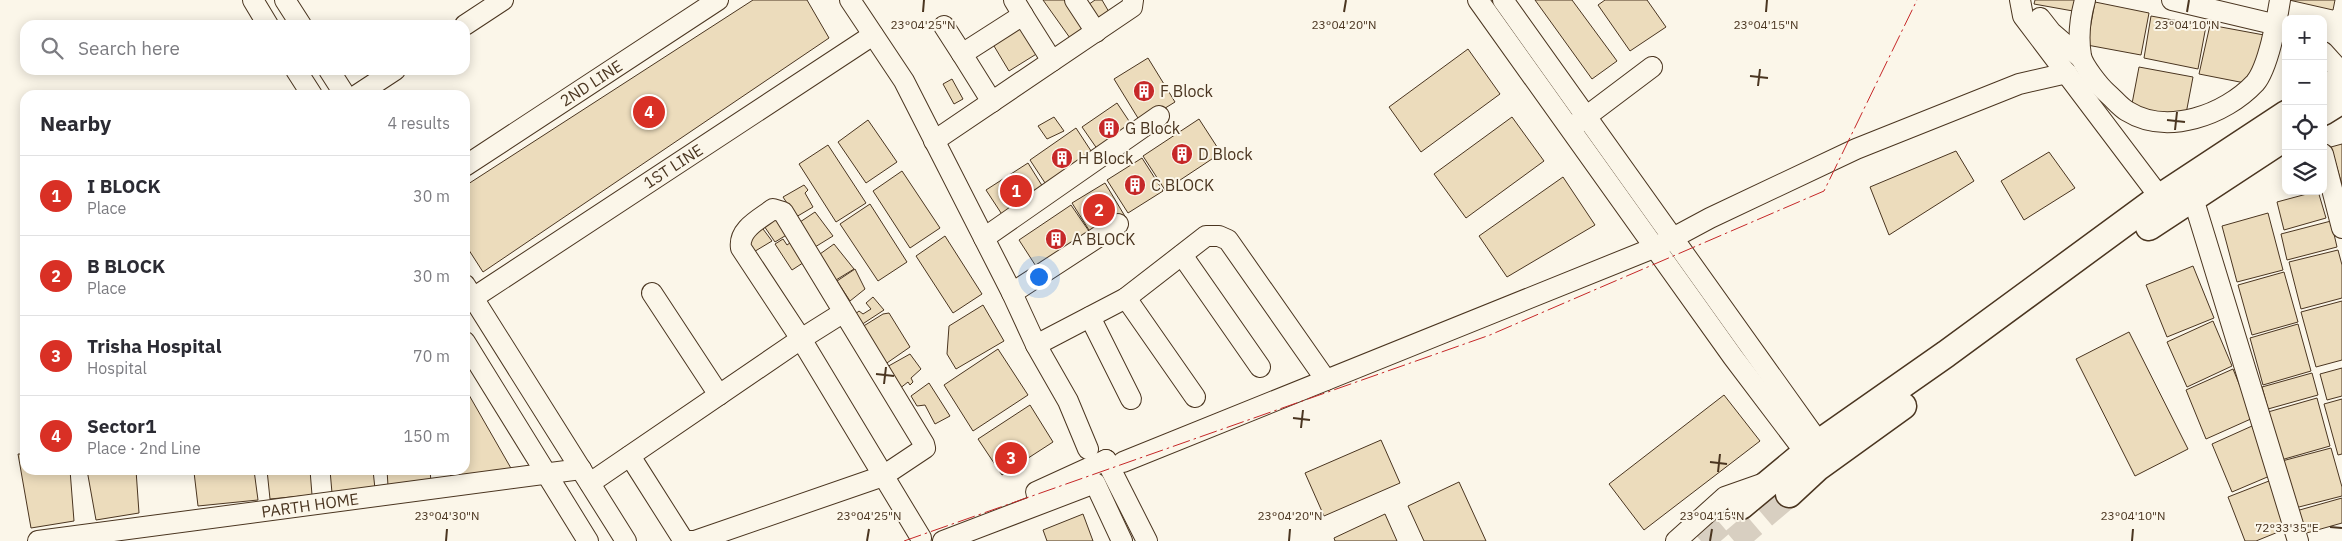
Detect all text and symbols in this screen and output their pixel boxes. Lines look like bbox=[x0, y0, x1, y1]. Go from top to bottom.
map controls bbox=[2282, 15, 2327, 195]
button: + bbox=[2282, 15, 2327, 60]
text: 23°04'25"N bbox=[890, 17, 956, 32]
text: 23°04'20"N bbox=[1311, 17, 1377, 32]
text: 23°04'15"N bbox=[1733, 17, 1799, 32]
text: 23°04'10"N bbox=[2154, 17, 2220, 32]
search box bbox=[20, 20, 470, 75]
icon: search bbox=[38, 34, 66, 62]
text: Search here bbox=[78, 36, 180, 60]
street label: 2ND LINE bbox=[556, 55, 626, 111]
button: − bbox=[2282, 60, 2327, 105]
building icon: F Block bbox=[1132, 79, 1156, 103]
place label: F Block bbox=[1160, 81, 1214, 101]
pin: 4 bbox=[633, 93, 665, 131]
button: locate bbox=[2282, 105, 2327, 150]
text: Nearby bbox=[40, 109, 111, 137]
text: 4 results bbox=[387, 113, 450, 133]
building icon: G Block bbox=[1097, 116, 1121, 140]
place label: G Block bbox=[1125, 118, 1181, 138]
street label: 1ST LINE bbox=[640, 139, 706, 193]
building icon: D Block bbox=[1170, 142, 1194, 166]
place label: D Block bbox=[1198, 144, 1253, 164]
building icon: H Block bbox=[1050, 146, 1074, 170]
place label: H Block bbox=[1078, 148, 1134, 168]
button: layers bbox=[2282, 150, 2327, 195]
pin: 1 bbox=[1000, 172, 1032, 210]
building icon: C BLOCK bbox=[1123, 173, 1147, 197]
text: I BLOCK bbox=[87, 174, 161, 198]
place label: C BLOCK bbox=[1151, 175, 1214, 195]
text: 1 bbox=[51, 186, 61, 206]
text: 30 m bbox=[413, 186, 450, 206]
pin: 2 bbox=[1083, 191, 1115, 229]
text: Place bbox=[87, 198, 126, 218]
building icon: A BLOCK bbox=[1044, 227, 1068, 251]
place label: A BLOCK bbox=[1072, 229, 1135, 249]
text: B BLOCK bbox=[87, 254, 165, 278]
your location bbox=[1026, 264, 1052, 290]
text: 2 bbox=[51, 266, 61, 286]
text: 30 m bbox=[413, 266, 450, 286]
text: Place bbox=[87, 278, 126, 298]
text: Trisha Hospital bbox=[87, 334, 221, 358]
text: 3 bbox=[51, 346, 61, 366]
text: 70 m bbox=[413, 346, 450, 366]
text: Hospital bbox=[87, 358, 147, 378]
text: Sector1 bbox=[87, 414, 156, 438]
text: 4 bbox=[51, 426, 61, 446]
text: 150 m bbox=[403, 426, 450, 446]
text: Place · 2nd Line bbox=[87, 438, 201, 458]
pin: 3 bbox=[995, 439, 1027, 477]
street label: PARTH HOME bbox=[260, 488, 360, 522]
text: 23°04'30"N bbox=[414, 508, 480, 523]
text: 23°04'25"N bbox=[836, 508, 902, 523]
text: 23°04'20"N bbox=[1257, 508, 1323, 523]
text: 23°04'15"N bbox=[1679, 508, 1745, 523]
text: 23°04'10"N bbox=[2100, 508, 2166, 523]
text: 72°33'35"E bbox=[2255, 520, 2319, 535]

